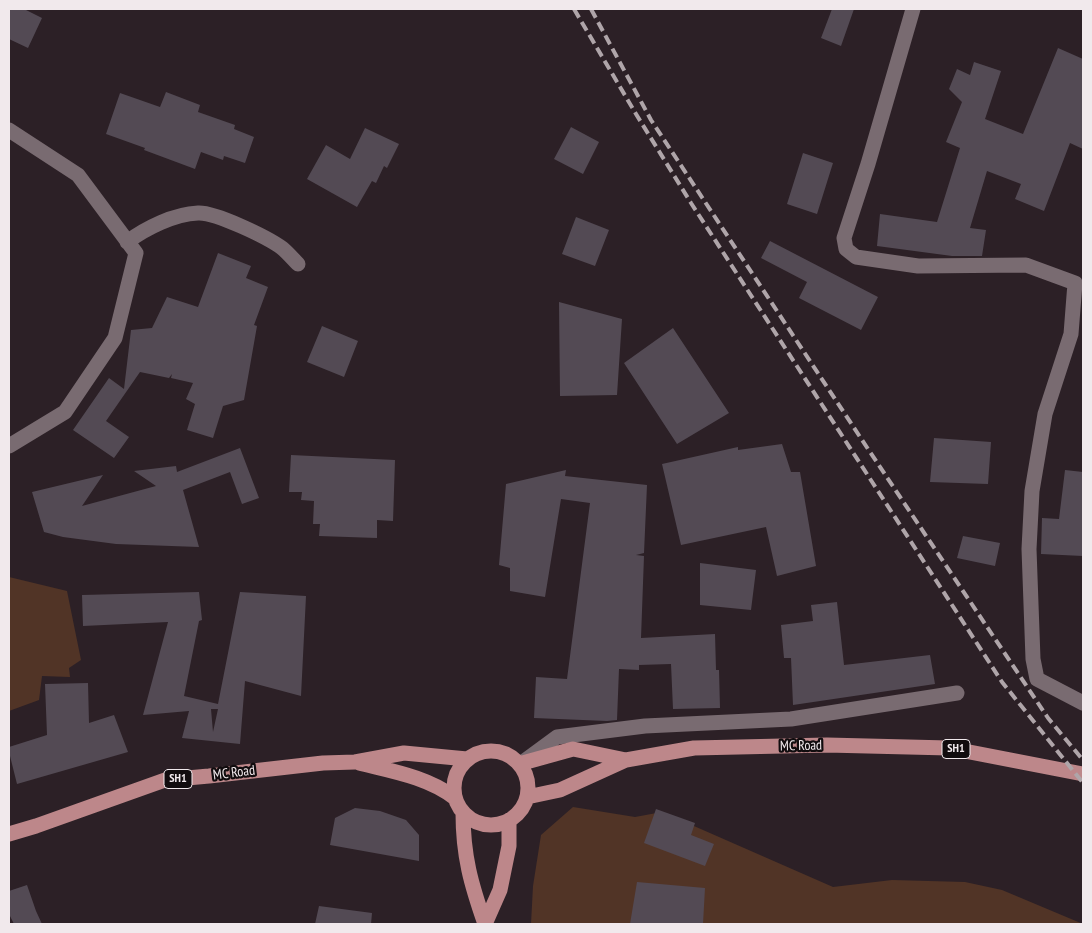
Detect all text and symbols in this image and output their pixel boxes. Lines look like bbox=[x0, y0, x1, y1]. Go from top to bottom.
street label: MC Road bbox=[780, 737, 822, 755]
road number: SH1 bbox=[942, 740, 970, 759]
street label: MC Road bbox=[212, 762, 256, 784]
road number: SH1 bbox=[164, 770, 192, 789]

